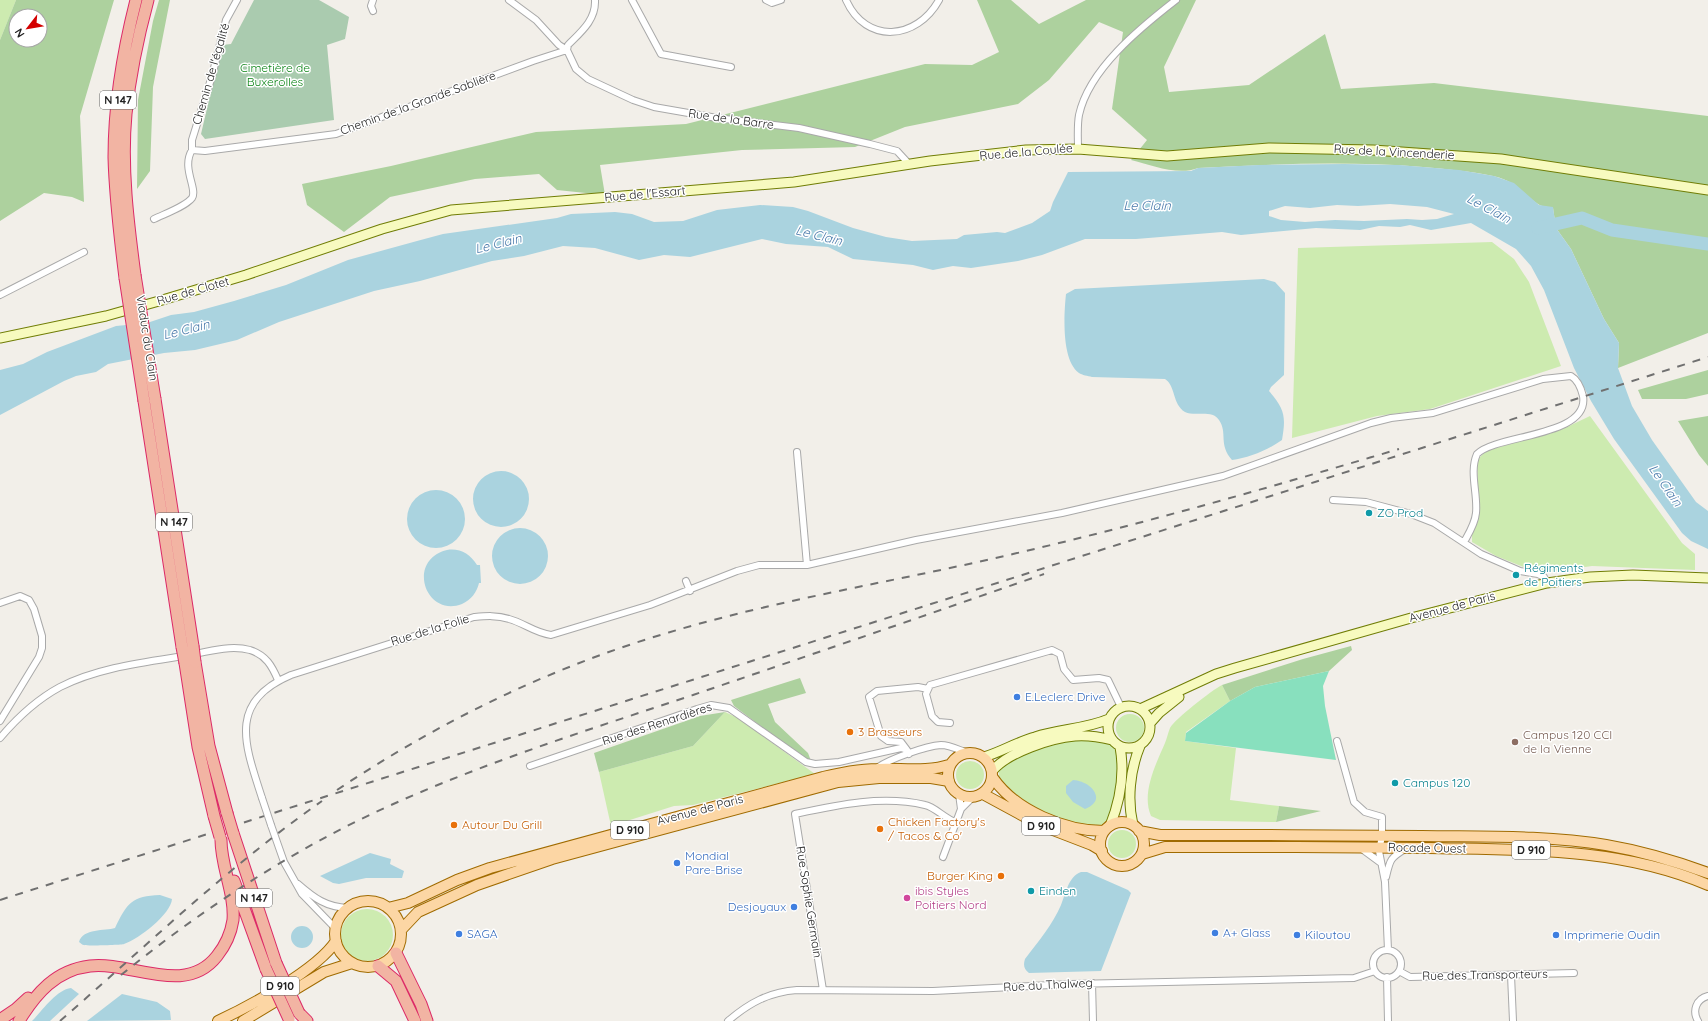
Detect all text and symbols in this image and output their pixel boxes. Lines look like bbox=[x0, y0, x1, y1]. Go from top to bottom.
north arrow bbox=[8, 8, 48, 48]
street label: Chemin de l'égalité bbox=[189, 21, 232, 126]
text: N bbox=[11, 26, 28, 40]
park label: Cimetière de Buxerolles bbox=[240, 60, 310, 89]
street label: Chemin de la Grande Sablière bbox=[338, 67, 498, 138]
road number: N 147 bbox=[100, 91, 136, 109]
street label: Rue de la Barre bbox=[687, 105, 775, 132]
street label: Rue de la Coulée bbox=[979, 140, 1073, 163]
street label: Rue de la Vincenderie bbox=[1333, 141, 1455, 162]
street label: Rue de l'Essart bbox=[604, 182, 686, 205]
water label: Le Clain bbox=[1464, 190, 1514, 226]
water label: Le Clain bbox=[1123, 197, 1171, 213]
water label: Le Clain bbox=[794, 221, 844, 249]
water label: Le Clain bbox=[473, 229, 523, 257]
street label: Rue de Clotet bbox=[155, 273, 231, 308]
street label: Viaduc du Clain bbox=[133, 294, 162, 382]
water label: Le Clain bbox=[161, 315, 211, 343]
water label: Le Clain bbox=[1646, 461, 1686, 509]
place label: ZO Prod bbox=[1377, 505, 1423, 520]
marker: ZO Prod bbox=[1364, 508, 1374, 518]
road number: N 147 bbox=[156, 513, 192, 531]
place label: Régiments de Poitiers bbox=[1524, 560, 1584, 589]
marker: Régiments de Poitiers bbox=[1511, 570, 1521, 580]
street label: Avenue de Paris bbox=[1407, 588, 1497, 625]
street label: Rue de la Folie bbox=[389, 610, 471, 649]
place label: E.Leclerc Drive bbox=[1025, 689, 1106, 704]
marker: E.Leclerc Drive bbox=[1012, 692, 1022, 702]
street label: Rue des Renardières bbox=[600, 699, 714, 748]
place label: 3 Brasseurs bbox=[858, 724, 923, 739]
marker: 3 Brasseurs bbox=[845, 727, 855, 737]
place label: Campus 120 CCI de la Vienne bbox=[1523, 727, 1612, 756]
marker: Campus 120 CCI de la Vienne bbox=[1510, 737, 1520, 747]
place label: Campus 120 bbox=[1403, 775, 1470, 790]
marker: Campus 120 bbox=[1390, 778, 1400, 788]
street label: Avenue de Paris bbox=[655, 791, 745, 828]
place label: Chicken Factory's / Tacos & Co' bbox=[888, 814, 986, 843]
place label: Autour Du Grill bbox=[462, 817, 542, 832]
road number: D 910 bbox=[1022, 817, 1060, 835]
marker: Autour Du Grill bbox=[449, 820, 459, 830]
road number: D 910 bbox=[611, 821, 649, 839]
marker: Chicken Factory's / Tacos & Co' bbox=[875, 824, 885, 834]
street label: Rocade Ouest bbox=[1388, 839, 1466, 856]
road number: D 910 bbox=[1512, 841, 1550, 859]
street label: Rue Sophie Germain bbox=[793, 845, 826, 959]
place label: Mondial Pare-Brise bbox=[685, 848, 743, 877]
marker: Mondial Pare-Brise bbox=[672, 858, 682, 868]
place label: Burger King bbox=[927, 868, 993, 883]
marker: Burger King bbox=[996, 871, 1006, 881]
place label: ibis Styles Poitiers Nord bbox=[915, 883, 986, 912]
place label: Einden bbox=[1039, 883, 1076, 898]
marker: Einden bbox=[1026, 886, 1036, 896]
road number: N 147 bbox=[236, 889, 272, 907]
marker: ibis Styles Poitiers Nord bbox=[902, 893, 912, 903]
place label: Desjoyaux bbox=[728, 899, 786, 914]
marker: Desjoyaux bbox=[789, 902, 799, 912]
place label: A+ Glass bbox=[1223, 925, 1271, 940]
place label: SAGA bbox=[467, 926, 498, 941]
place label: Kiloutou bbox=[1305, 927, 1350, 942]
place label: Imprimerie Oudin bbox=[1564, 927, 1660, 942]
marker: A+ Glass bbox=[1210, 928, 1220, 938]
marker: SAGA bbox=[454, 929, 464, 939]
marker: Kiloutou bbox=[1292, 930, 1302, 940]
marker: Imprimerie Oudin bbox=[1551, 930, 1561, 940]
street label: Rue des Transporteurs bbox=[1422, 966, 1548, 983]
street label: Rue du Thalweg bbox=[1003, 975, 1093, 994]
road number: D 910 bbox=[261, 977, 299, 995]

